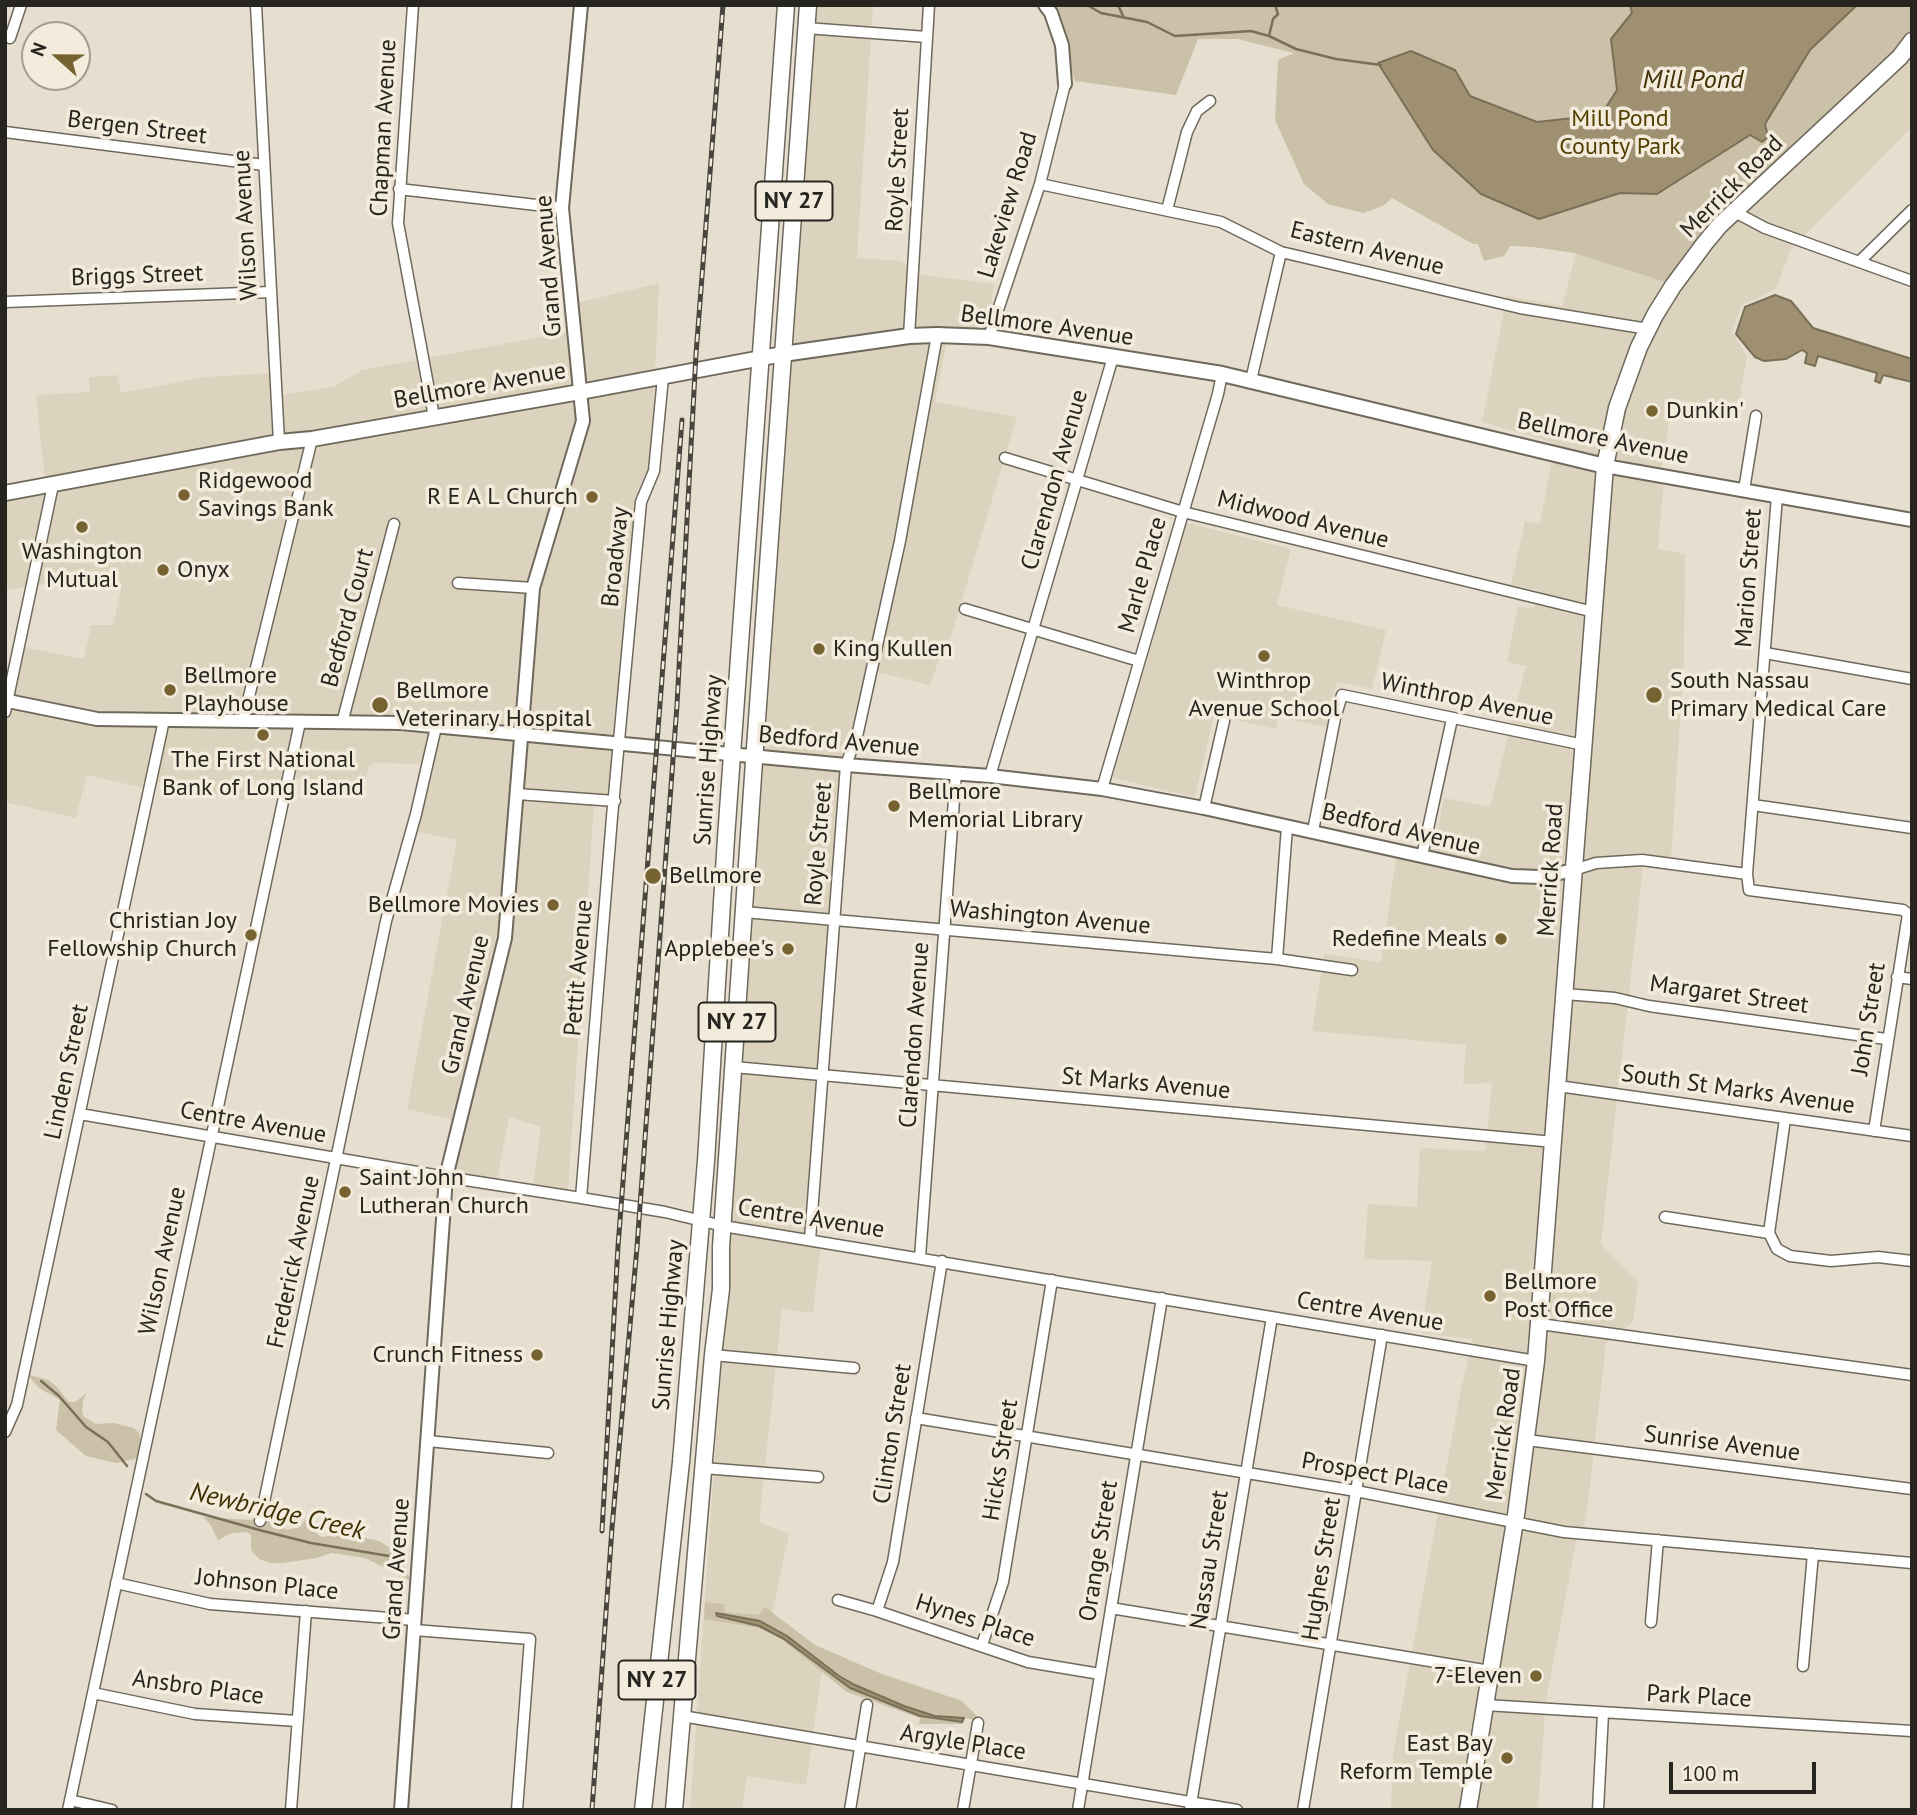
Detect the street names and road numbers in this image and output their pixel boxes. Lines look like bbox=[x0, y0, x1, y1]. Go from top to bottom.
street label: Chapman Avenue bbox=[365, 39, 403, 217]
street label: Bergen Street bbox=[66, 105, 208, 151]
street label: Royle Street bbox=[880, 107, 916, 233]
street label: Lakeview Road bbox=[972, 128, 1044, 282]
street label: Merrick Road bbox=[1675, 130, 1789, 244]
street label: Wilson Avenue bbox=[228, 149, 264, 301]
road number: NY 27 bbox=[756, 182, 832, 220]
street label: Grand Avenue bbox=[530, 194, 568, 338]
street label: Eastern Avenue bbox=[1287, 216, 1447, 282]
street label: Briggs Street bbox=[70, 259, 204, 293]
street label: Bellmore Avenue bbox=[959, 300, 1135, 352]
street label: Bellmore Avenue bbox=[392, 357, 568, 415]
street label: Clarendon Avenue bbox=[1015, 386, 1095, 574]
street label: Bellmore Avenue bbox=[1515, 407, 1691, 471]
street label: Midwood Avenue bbox=[1214, 485, 1392, 555]
street label: Broadway bbox=[596, 505, 636, 609]
street label: Marion Street bbox=[1730, 508, 1768, 648]
street label: Marle Place bbox=[1113, 514, 1173, 636]
street label: Bedford Court bbox=[316, 545, 380, 691]
street label: Winthrop Avenue bbox=[1378, 668, 1556, 732]
street label: Sunrise Highway bbox=[689, 674, 729, 846]
street label: Bedford Avenue bbox=[757, 721, 921, 763]
street label: Royle Street bbox=[799, 781, 839, 907]
street label: Bedford Avenue bbox=[1319, 798, 1483, 862]
street label: Merrick Road bbox=[1532, 802, 1570, 938]
street label: Washington Avenue bbox=[948, 895, 1152, 941]
street label: Pettit Avenue bbox=[559, 899, 599, 1037]
street label: Grand Avenue bbox=[436, 933, 496, 1077]
street label: Clarendon Avenue bbox=[894, 941, 936, 1129]
street label: John Street bbox=[1846, 961, 1892, 1077]
street label: Margaret Street bbox=[1648, 970, 1810, 1020]
street label: Linden Street bbox=[39, 1002, 95, 1142]
road number: NY 27 bbox=[698, 1002, 776, 1042]
street label: South St Marks Avenue bbox=[1619, 1059, 1857, 1121]
street label: St Marks Avenue bbox=[1060, 1062, 1232, 1106]
street label: Centre Avenue bbox=[178, 1096, 328, 1150]
street label: Frederick Avenue bbox=[262, 1173, 326, 1351]
street label: Wilson Avenue bbox=[133, 1184, 193, 1338]
street label: Centre Avenue bbox=[736, 1193, 886, 1245]
street label: Sunrise Highway bbox=[647, 1238, 691, 1412]
street label: Centre Avenue bbox=[1295, 1286, 1445, 1338]
street label: Clinton Street bbox=[868, 1362, 918, 1506]
street label: Merrick Road bbox=[1480, 1366, 1528, 1502]
street label: Hicks Street bbox=[977, 1397, 1025, 1523]
street label: Sunrise Avenue bbox=[1642, 1420, 1802, 1468]
street label: Prospect Place bbox=[1299, 1447, 1451, 1501]
street label: Orange Street bbox=[1074, 1478, 1124, 1624]
street label: Nassau Street bbox=[1185, 1488, 1235, 1632]
street label: Hughes Street bbox=[1296, 1495, 1348, 1643]
street label: Grand Avenue bbox=[378, 1497, 416, 1641]
street label: Johnson Place bbox=[194, 1563, 340, 1607]
street label: Hynes Place bbox=[912, 1588, 1038, 1654]
road number: NY 27 bbox=[618, 1660, 696, 1700]
street label: Ansbro Place bbox=[130, 1665, 266, 1711]
street label: Park Place bbox=[1646, 1680, 1752, 1714]
street label: Argyle Place bbox=[898, 1719, 1028, 1767]

